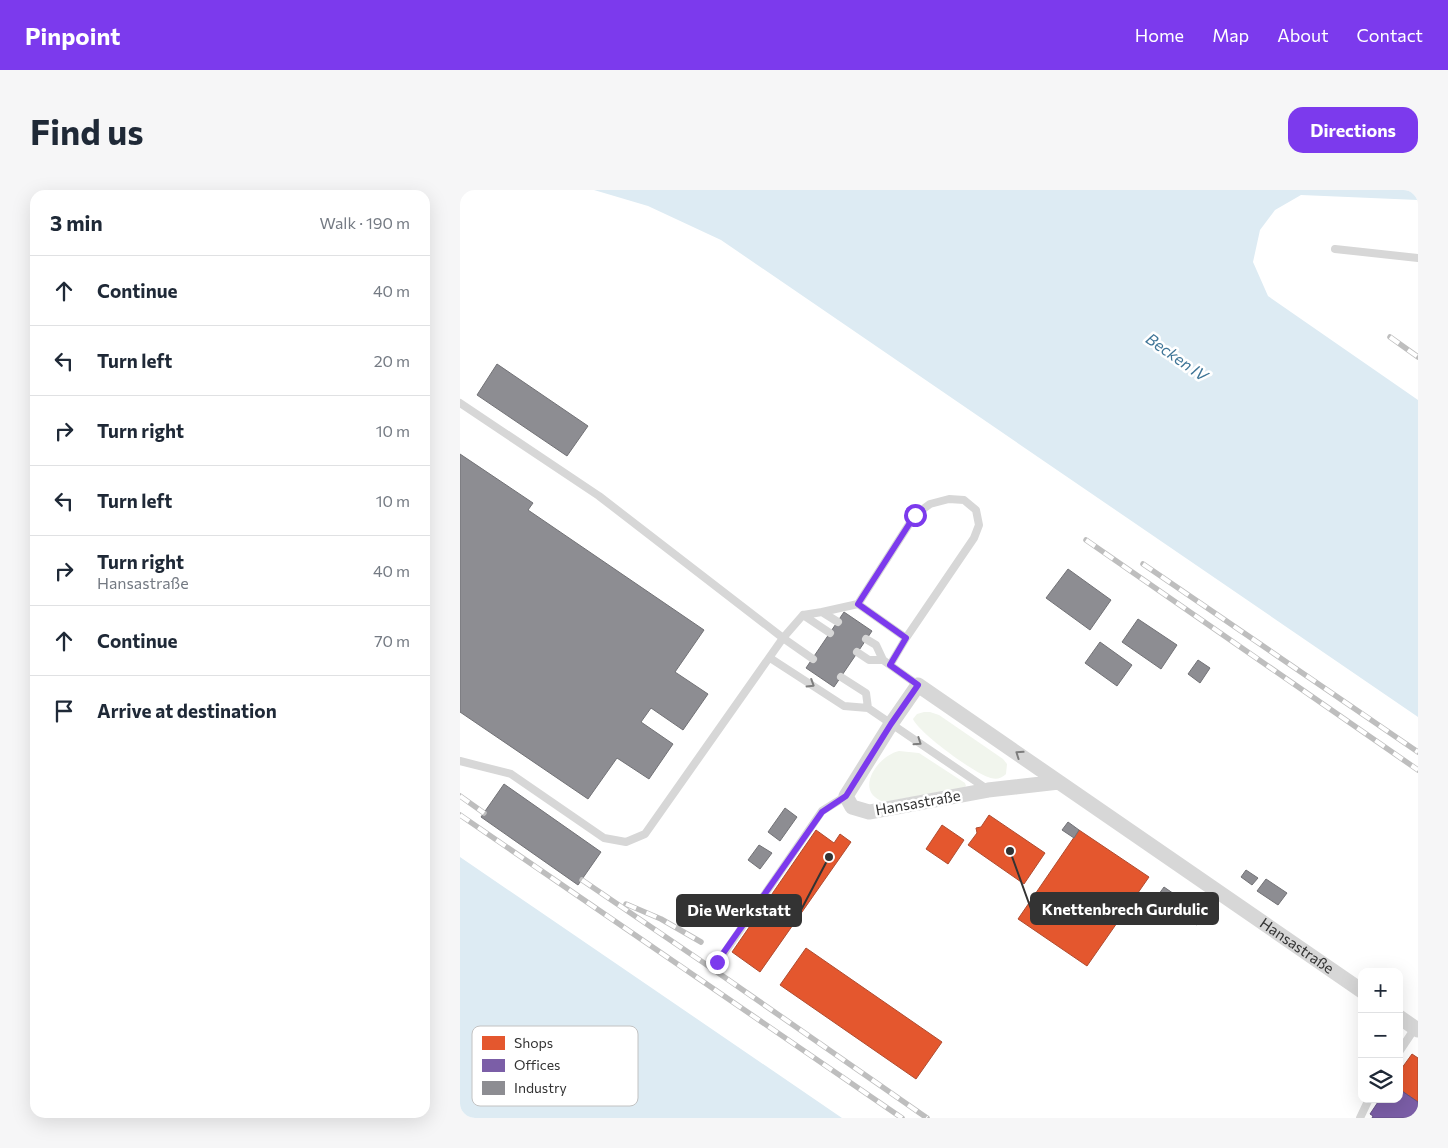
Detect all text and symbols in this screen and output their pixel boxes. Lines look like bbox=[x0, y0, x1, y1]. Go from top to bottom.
text: Pinpoint bbox=[25, 21, 120, 50]
text: Home bbox=[1135, 24, 1184, 46]
text: Map bbox=[1212, 24, 1249, 46]
text: About bbox=[1277, 24, 1329, 46]
text: Contact bbox=[1357, 24, 1423, 46]
button: Directions bbox=[1288, 107, 1418, 153]
text: Find us bbox=[30, 109, 144, 152]
text: 3 min bbox=[50, 210, 103, 235]
text: Walk · 190 m bbox=[320, 213, 410, 232]
icon: ahead bbox=[50, 277, 78, 305]
text: Continue bbox=[97, 279, 177, 302]
text: 40 m bbox=[373, 281, 410, 300]
water label: Becken IV bbox=[1143, 328, 1214, 386]
icon: left bbox=[50, 347, 78, 375]
text: Turn left bbox=[97, 349, 172, 372]
text: 20 m bbox=[374, 351, 410, 370]
icon: right bbox=[50, 417, 78, 445]
text: Turn right bbox=[97, 419, 184, 442]
text: 10 m bbox=[376, 421, 410, 440]
icon: left bbox=[50, 487, 78, 515]
text: Turn left bbox=[97, 489, 172, 512]
text: 10 m bbox=[376, 491, 410, 510]
route start bbox=[904, 504, 927, 527]
text: Turn right bbox=[97, 550, 184, 573]
icon: right bbox=[50, 557, 78, 585]
text: 40 m bbox=[373, 561, 410, 580]
text: Hansastraße bbox=[97, 573, 189, 592]
icon: ahead bbox=[50, 627, 78, 655]
text: Continue bbox=[97, 629, 177, 652]
text: 70 m bbox=[374, 631, 410, 650]
one-way arrow bbox=[806, 678, 815, 688]
icon: arrive bbox=[50, 697, 78, 725]
text: Arrive at destination bbox=[97, 699, 277, 722]
one-way arrow bbox=[912, 736, 921, 745]
one-way arrow bbox=[1015, 751, 1025, 760]
street label: Hansastraße bbox=[874, 786, 962, 818]
callout: Knettenbrech Gurdulic bbox=[1031, 893, 1218, 924]
callout: Die Werkstatt bbox=[677, 895, 801, 926]
text: Knettenbrech Gurdulic bbox=[1042, 899, 1208, 918]
text: Die Werkstatt bbox=[687, 900, 791, 919]
street label: Hansastraße bbox=[1257, 913, 1338, 977]
route end bbox=[706, 951, 729, 974]
map controls bbox=[1358, 968, 1403, 1103]
button: + bbox=[1358, 968, 1403, 1013]
button: − bbox=[1358, 1013, 1403, 1058]
legend bbox=[472, 1026, 638, 1106]
text: Shops bbox=[514, 1034, 553, 1051]
text: Offices bbox=[514, 1056, 560, 1073]
button: layers bbox=[1358, 1058, 1403, 1103]
text: Industry bbox=[514, 1079, 567, 1096]

